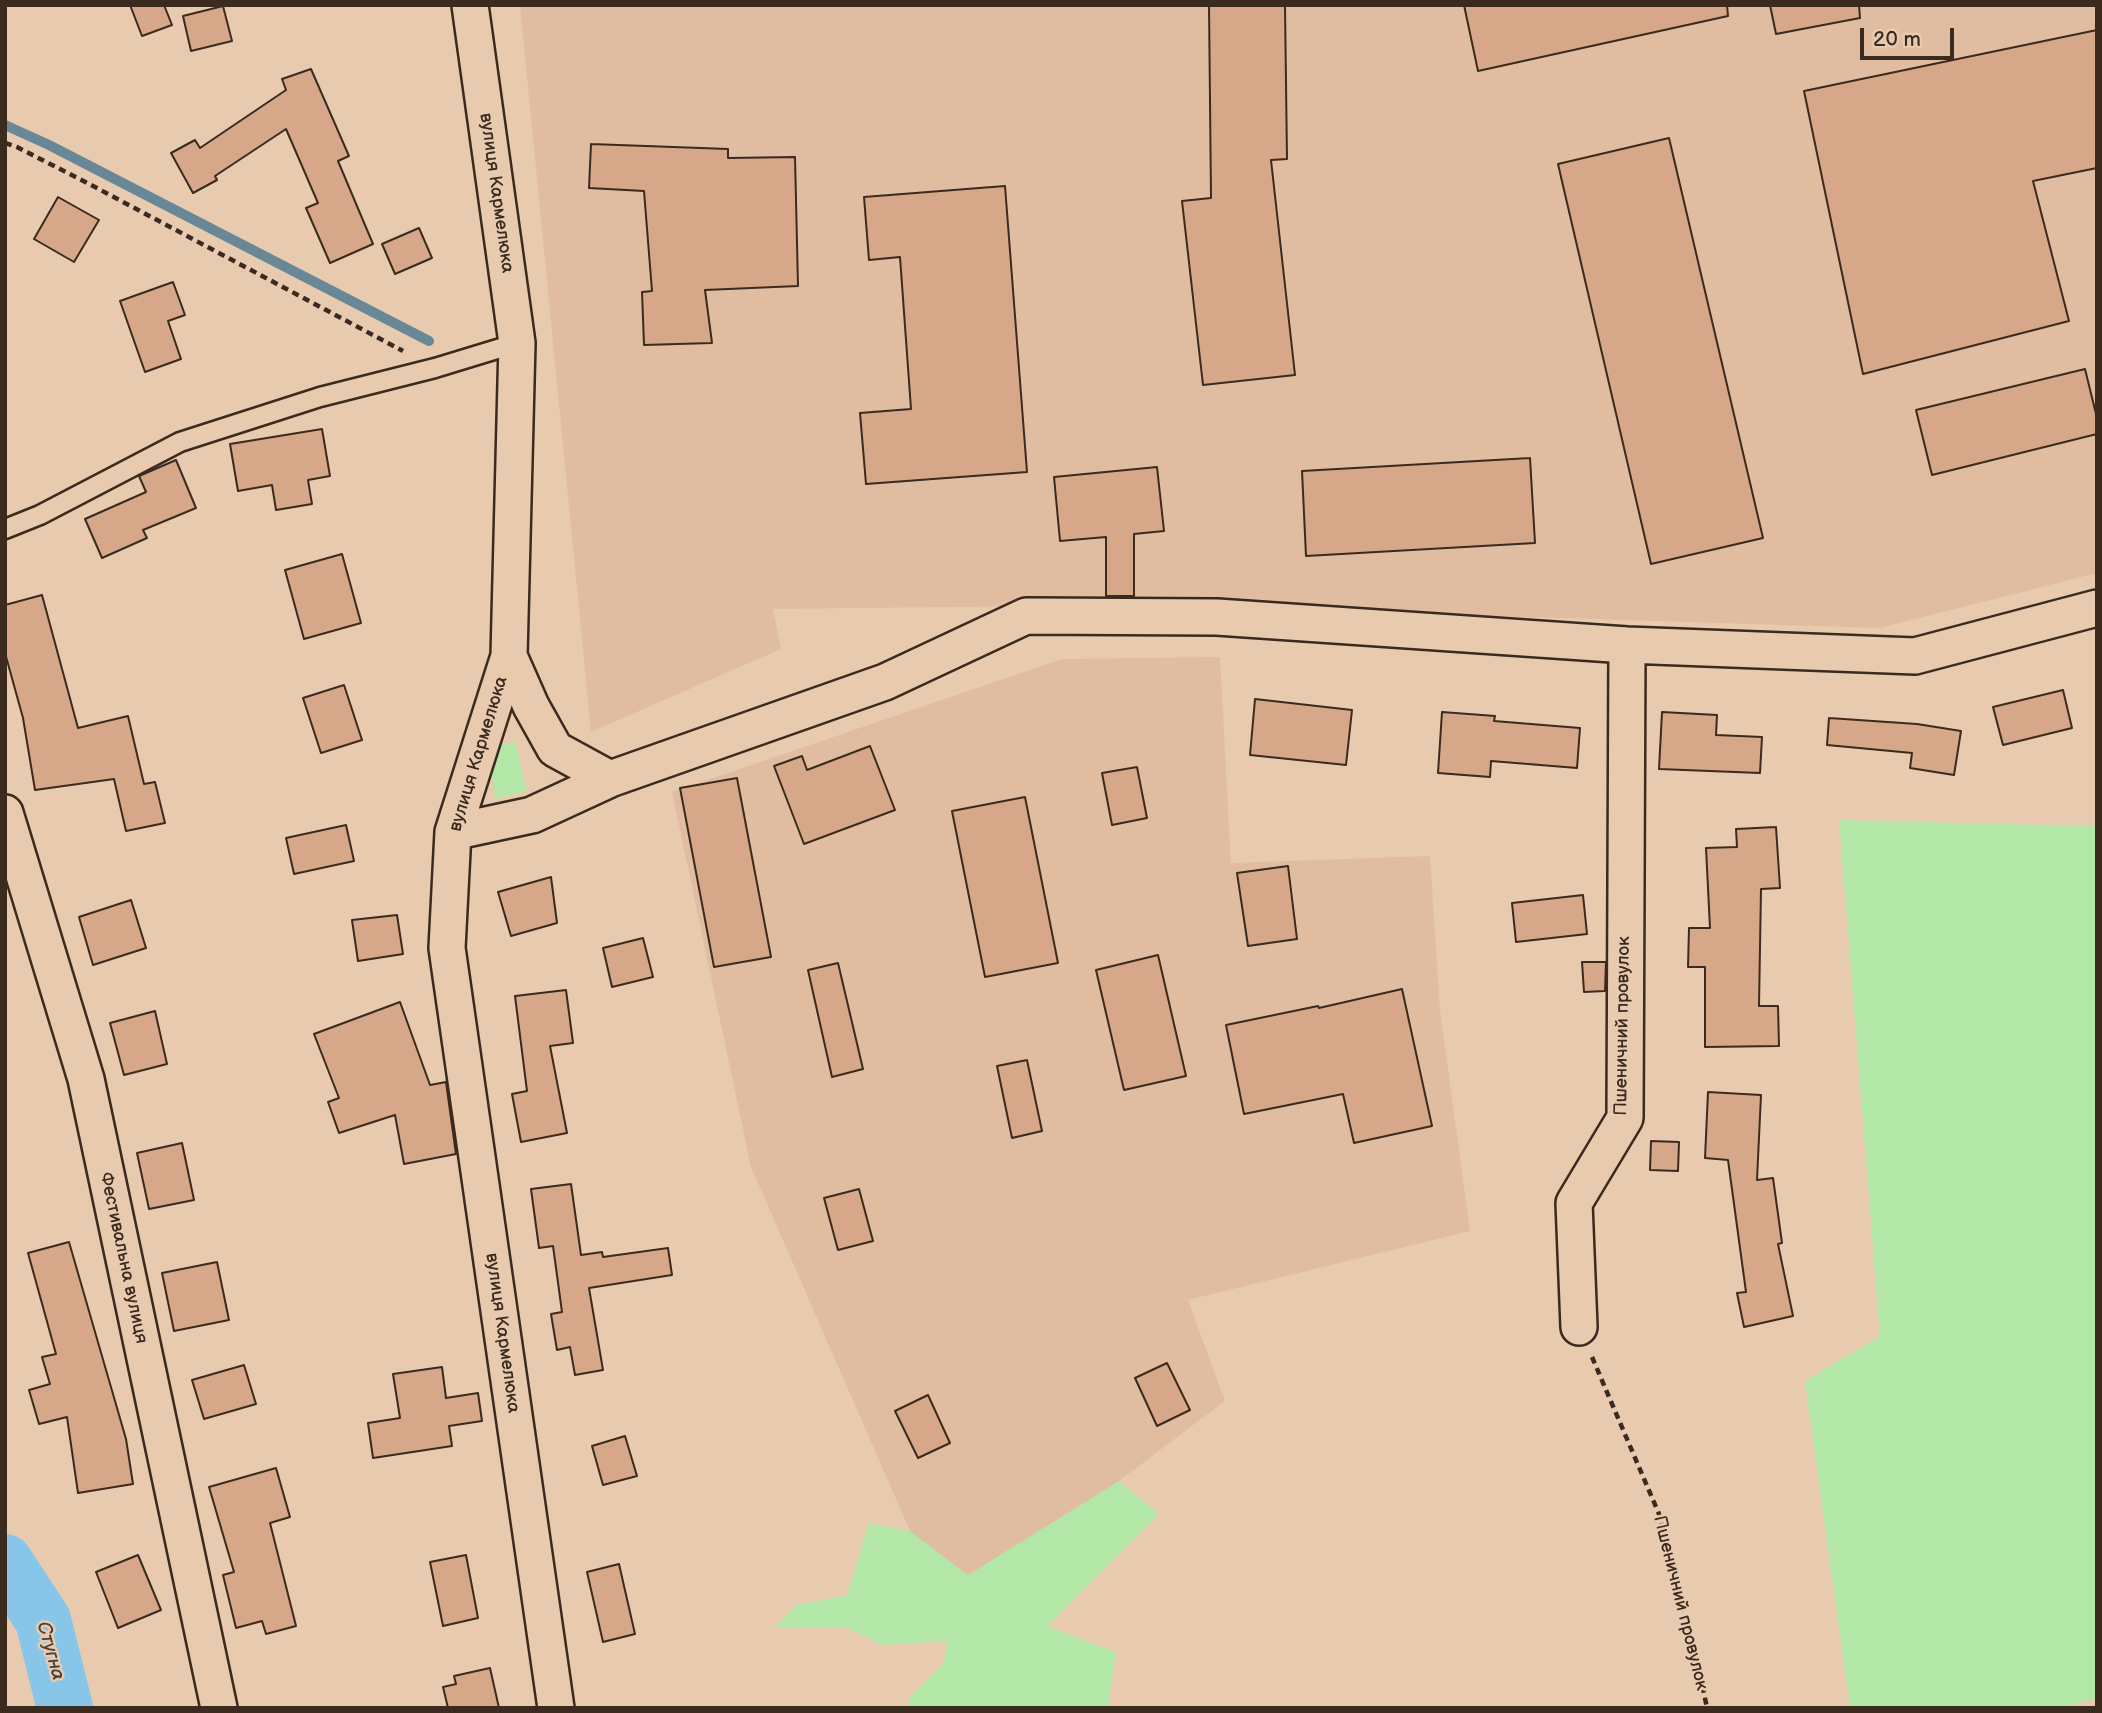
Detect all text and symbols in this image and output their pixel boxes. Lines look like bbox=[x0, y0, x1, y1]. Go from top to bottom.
scale bar bbox=[1864, 14, 1958, 58]
text: 20 m bbox=[1873, 27, 1921, 52]
street label: вулиця Кармелюка bbox=[474, 112, 518, 274]
street label: вулиця Кармелюка bbox=[445, 674, 513, 834]
street label: Пшеничний провулок bbox=[1611, 936, 1635, 1116]
street label: Фестивальна вулиця bbox=[94, 1170, 152, 1346]
street label: вулиця Кармелюка bbox=[480, 1252, 524, 1414]
street label: Пшеничний провулок bbox=[1648, 1513, 1712, 1693]
water label: Стугна bbox=[31, 1619, 69, 1683]

